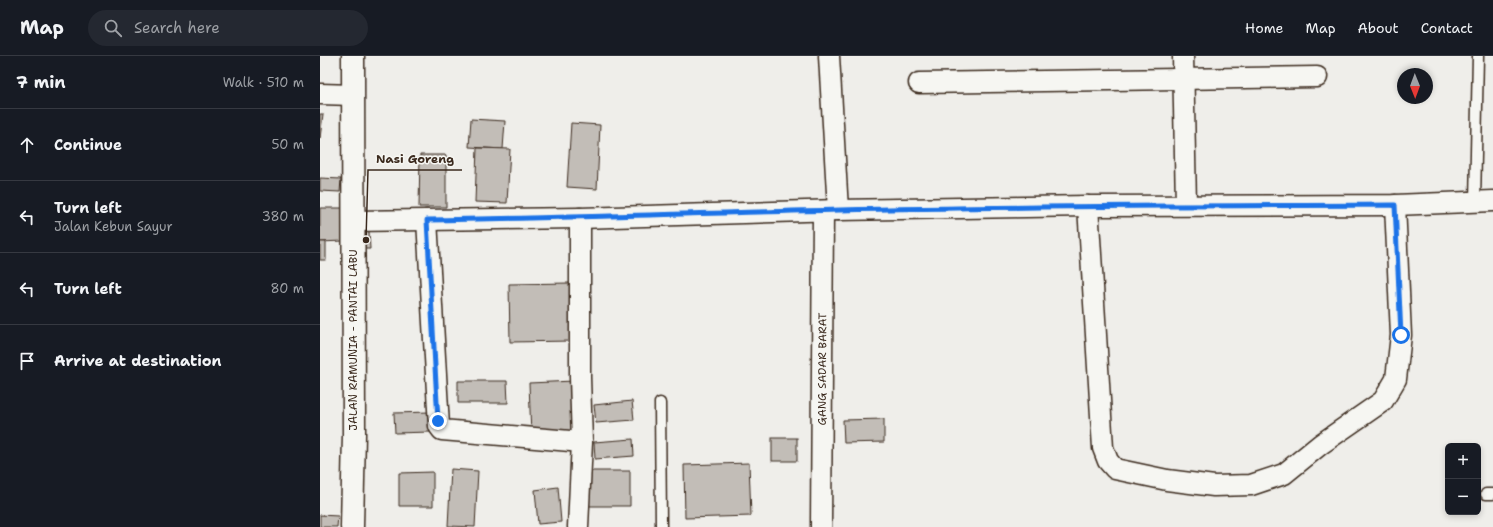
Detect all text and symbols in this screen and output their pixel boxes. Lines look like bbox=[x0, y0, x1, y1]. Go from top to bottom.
search box bbox=[88, 10, 368, 46]
text: Map bbox=[20, 15, 64, 40]
icon: search bbox=[102, 17, 124, 39]
text: Search here bbox=[134, 18, 220, 38]
text: Home bbox=[1245, 19, 1284, 37]
text: Map bbox=[1306, 19, 1336, 37]
text: About bbox=[1358, 19, 1399, 37]
text: Contact bbox=[1421, 19, 1473, 37]
north arrow bbox=[1397, 68, 1433, 104]
text: 7 min bbox=[16, 71, 66, 93]
text: Walk · 510 m bbox=[223, 74, 304, 91]
icon: ahead bbox=[16, 134, 38, 156]
text: Continue bbox=[54, 135, 122, 155]
text: 50 m bbox=[271, 136, 304, 153]
callout: Nasi Goreng bbox=[368, 146, 462, 170]
text: Nasi Goreng bbox=[376, 151, 454, 167]
text: Turn left bbox=[54, 198, 122, 218]
icon: left bbox=[16, 206, 38, 228]
text: 380 m bbox=[262, 208, 304, 225]
text: Jalan Kebun Sayur bbox=[54, 218, 173, 235]
street label: JALAN RAMUNIA - PANTAI LABU bbox=[346, 249, 361, 431]
icon: left bbox=[16, 278, 38, 300]
text: Turn left bbox=[54, 279, 122, 299]
text: 80 m bbox=[270, 280, 304, 297]
street label: GANG SADAR BARAT bbox=[815, 312, 830, 425]
route start bbox=[1392, 326, 1410, 344]
icon: arrive bbox=[16, 350, 38, 372]
text: Arrive at destination bbox=[54, 351, 222, 371]
route end bbox=[429, 412, 447, 430]
map controls bbox=[1445, 443, 1481, 515]
button: + bbox=[1445, 443, 1481, 479]
button: − bbox=[1445, 479, 1481, 515]

